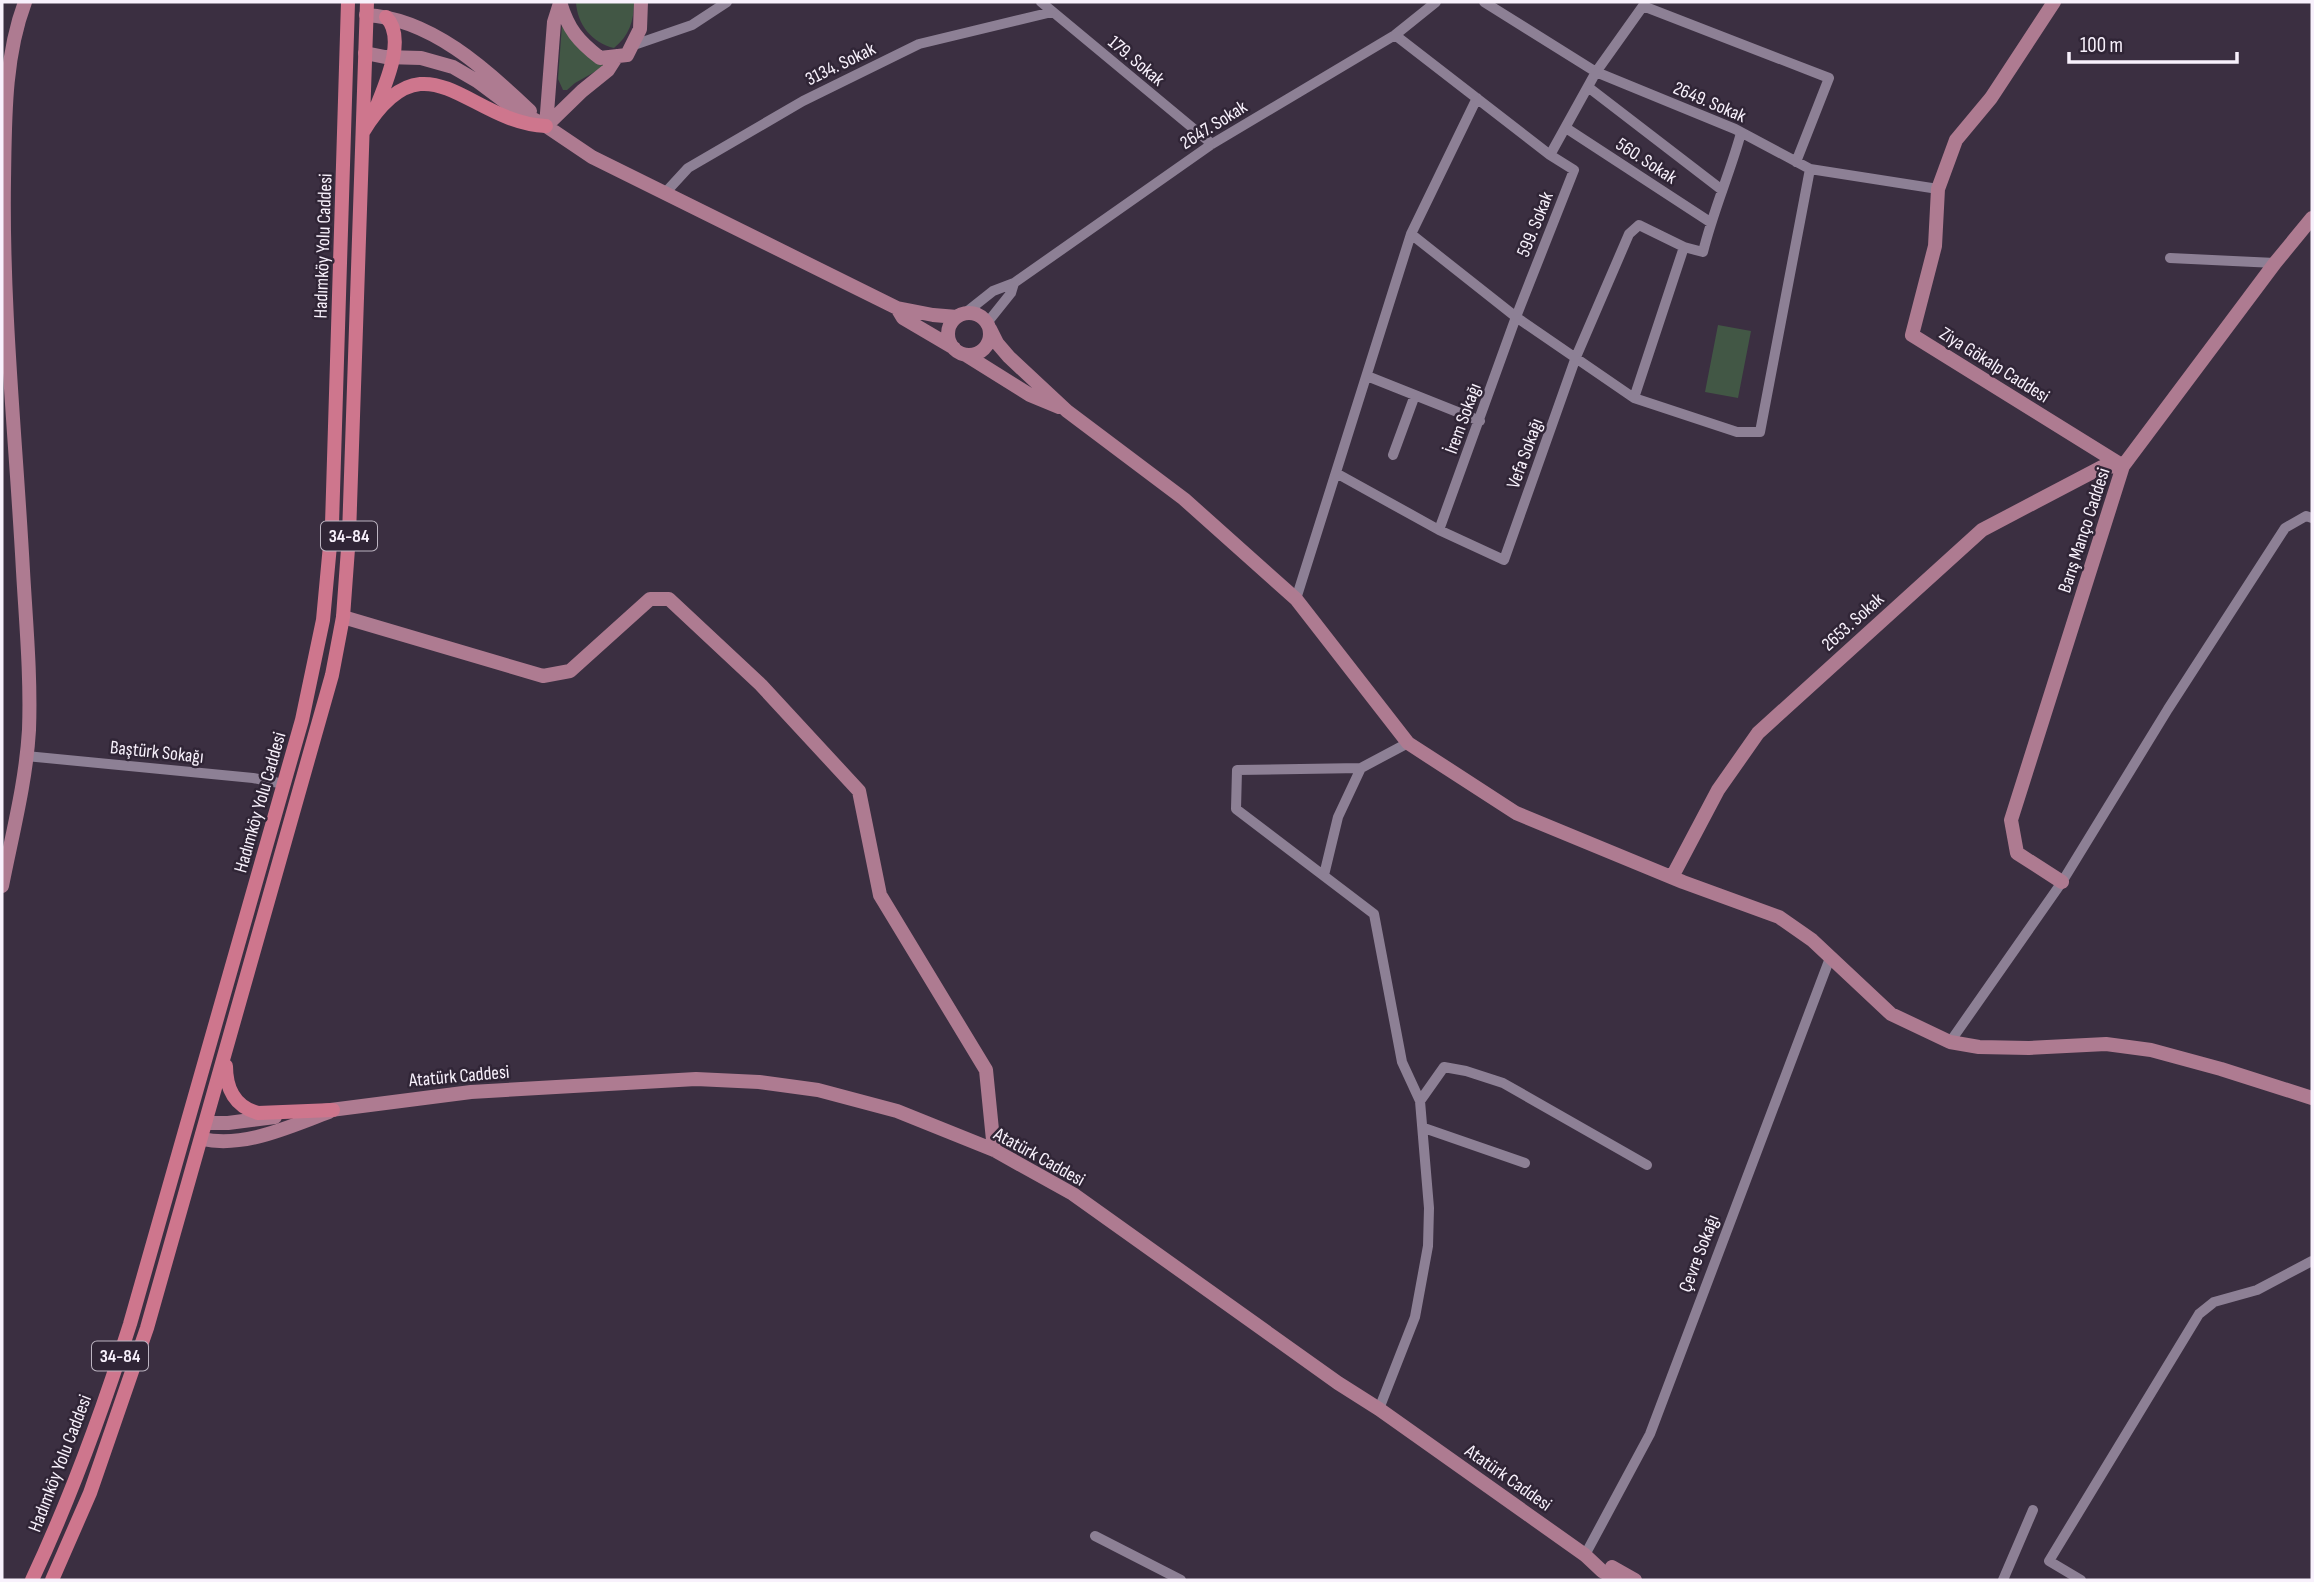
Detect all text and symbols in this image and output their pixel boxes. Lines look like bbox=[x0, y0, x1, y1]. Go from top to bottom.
scale bar bbox=[2069, 21, 2237, 65]
street label: 179. Sokak bbox=[1103, 31, 1170, 92]
text: 100 m bbox=[2080, 33, 2123, 58]
street label: 3134. Sokak bbox=[802, 37, 880, 91]
street label: 2649. Sokak bbox=[1670, 77, 1750, 128]
street label: 2647. Sokak bbox=[1176, 95, 1252, 155]
street label: 560. Sokak bbox=[1611, 133, 1682, 190]
street label: Hadımköy Yolu Caddesi bbox=[309, 173, 338, 319]
street label: 599. Sokak bbox=[1512, 188, 1559, 261]
street label: Ziya Gökalp Caddesi bbox=[1935, 322, 2053, 408]
street label: İrem Sokağı bbox=[1440, 380, 1487, 457]
street label: Vefa Sokağı bbox=[1502, 415, 1549, 492]
street label: Barış Manço Caddesi bbox=[2053, 465, 2115, 596]
road number: 34-84 bbox=[321, 522, 377, 550]
street label: 2653. Sokak bbox=[1817, 588, 1890, 656]
street label: Hadımköy Yolu Caddesi bbox=[229, 730, 291, 875]
street label: Baştürk Sokağı bbox=[109, 736, 205, 769]
street label: Atatürk Caddesi bbox=[407, 1061, 510, 1092]
street label: Atatürk Caddesi bbox=[989, 1122, 1089, 1192]
street label: Çevre Sokağı bbox=[1674, 1211, 1725, 1296]
road number: 34-84 bbox=[92, 1342, 148, 1371]
street label: Hadımköy Yolu Caddesi bbox=[24, 1392, 97, 1535]
street label: Atatürk Caddesi bbox=[1459, 1439, 1556, 1517]

